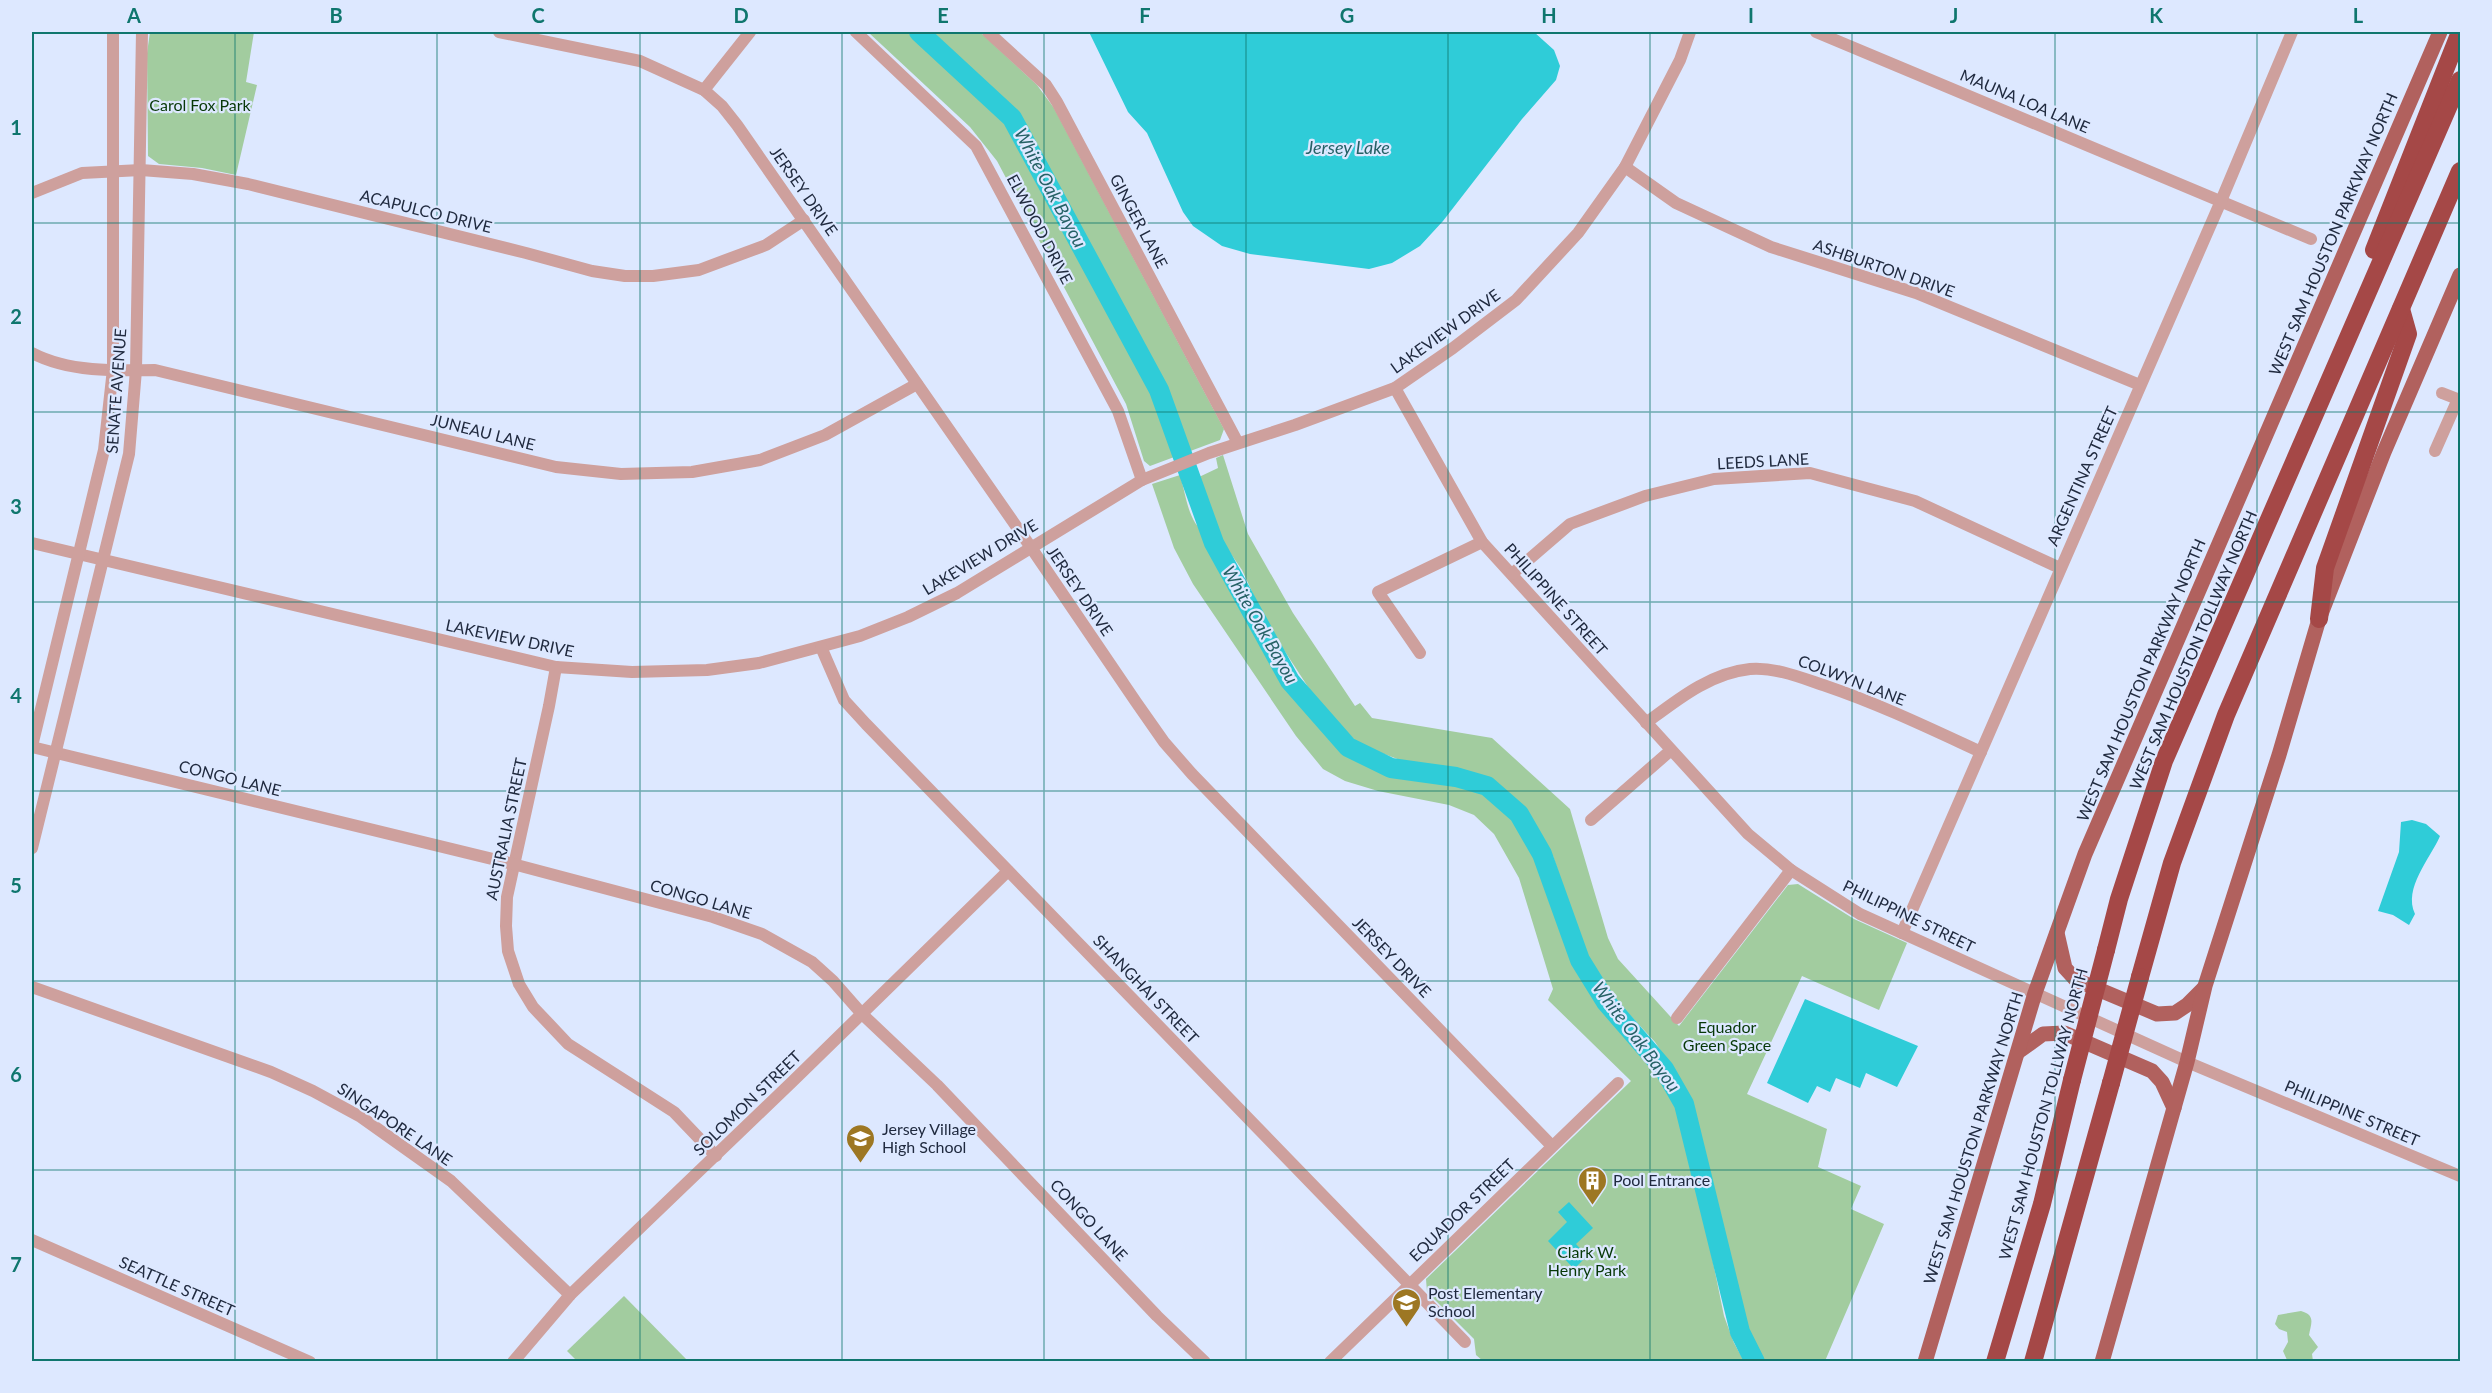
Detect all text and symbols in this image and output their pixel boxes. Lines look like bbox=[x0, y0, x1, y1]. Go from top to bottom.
text: A bbox=[126, 3, 141, 27]
text: B bbox=[329, 3, 343, 27]
text: C bbox=[531, 3, 545, 27]
text: D bbox=[733, 3, 749, 27]
text: E bbox=[937, 3, 949, 27]
text: F bbox=[1139, 3, 1151, 27]
text: G bbox=[1340, 3, 1354, 27]
text: H bbox=[1541, 3, 1557, 27]
text: I bbox=[1748, 3, 1754, 27]
text: J bbox=[1950, 3, 1958, 27]
text: K bbox=[2149, 3, 2163, 27]
text: L bbox=[2353, 3, 2364, 27]
street label: MAUNA LOA LANE bbox=[1958, 65, 2093, 136]
street label: WEST SAM HOUSTON PARKWAY NORTH bbox=[2264, 90, 2401, 378]
park label: Carol Fox Park bbox=[149, 95, 252, 114]
text: 1 bbox=[10, 115, 22, 139]
water label: White Oak Bayou bbox=[1010, 124, 1092, 251]
water label: Jersey Lake bbox=[1305, 136, 1390, 158]
street label: JERSEY DRIVE bbox=[767, 143, 842, 239]
street label: GINGER LANE bbox=[1107, 170, 1172, 271]
street label: ELWOOD DRIVE bbox=[1004, 171, 1077, 287]
street label: ACAPULCO DRIVE bbox=[358, 185, 494, 236]
street label: ASHBURTON DRIVE bbox=[1811, 234, 1957, 301]
street label: LAKEVIEW DRIVE bbox=[1386, 285, 1503, 377]
text: 2 bbox=[10, 304, 22, 328]
street label: SENATE AVENUE bbox=[102, 328, 129, 454]
street label: ARGENTINA STREET bbox=[2042, 403, 2121, 548]
street label: JUNEAU LANE bbox=[429, 409, 537, 454]
street label: LEEDS LANE bbox=[1716, 449, 1809, 472]
text: 3 bbox=[10, 494, 22, 518]
street label: WEST SAM HOUSTON TOLLWAY NORTH bbox=[2125, 507, 2260, 792]
street label: LAKEVIEW DRIVE bbox=[919, 515, 1041, 598]
street label: WEST SAM HOUSTON PARKWAY NORTH bbox=[2072, 536, 2209, 824]
street label: PHILIPPINE STREET bbox=[1501, 539, 1612, 659]
street label: JERSEY DRIVE bbox=[1043, 542, 1117, 639]
water label: White Oak Bayou bbox=[1218, 562, 1303, 687]
street label: LAKEVIEW DRIVE bbox=[444, 615, 576, 660]
street label: COLWYN LANE bbox=[1796, 650, 1909, 709]
text: 4 bbox=[10, 683, 22, 707]
street label: CONGO LANE bbox=[177, 756, 283, 799]
street label: AUSTRALIA STREET bbox=[481, 756, 530, 902]
text: 5 bbox=[10, 873, 22, 897]
street label: CONGO LANE bbox=[648, 875, 754, 922]
street label: PHILIPPINE STREET bbox=[1840, 875, 1979, 956]
street label: JERSEY DRIVE bbox=[1349, 913, 1435, 1001]
street label: SHANGHAI STREET bbox=[1090, 930, 1203, 1047]
street label: WEST SAM HOUSTON TOLLWAY NORTH bbox=[1994, 966, 2091, 1262]
water label: White Oak Bayou bbox=[1588, 977, 1685, 1096]
street label: WEST SAM HOUSTON PARKWAY NORTH bbox=[1919, 989, 2026, 1286]
park label: Equador Green Space bbox=[1683, 1017, 1771, 1054]
street label: SOLOMON STREET bbox=[689, 1046, 805, 1159]
text: 6 bbox=[10, 1062, 22, 1086]
street label: PHILIPPINE STREET bbox=[2282, 1076, 2423, 1150]
street label: SINGAPORE LANE bbox=[334, 1078, 456, 1169]
place label: Jersey Village High School bbox=[882, 1119, 976, 1156]
school or university icon: Jersey Village High School bbox=[845, 1122, 877, 1164]
street label: EQUADOR STREET bbox=[1405, 1154, 1519, 1265]
building icon: Pool Entrance bbox=[1576, 1164, 1608, 1206]
place label: Pool Entrance bbox=[1613, 1170, 1710, 1189]
street label: CONGO LANE bbox=[1047, 1175, 1132, 1264]
park label: Clark W. Henry Park bbox=[1548, 1242, 1627, 1279]
text: 7 bbox=[10, 1252, 22, 1276]
street label: SEATTLE STREET bbox=[117, 1252, 238, 1320]
place label: Post Elementary School bbox=[1428, 1283, 1543, 1320]
school or university icon: Post Elementary School bbox=[1391, 1286, 1423, 1328]

